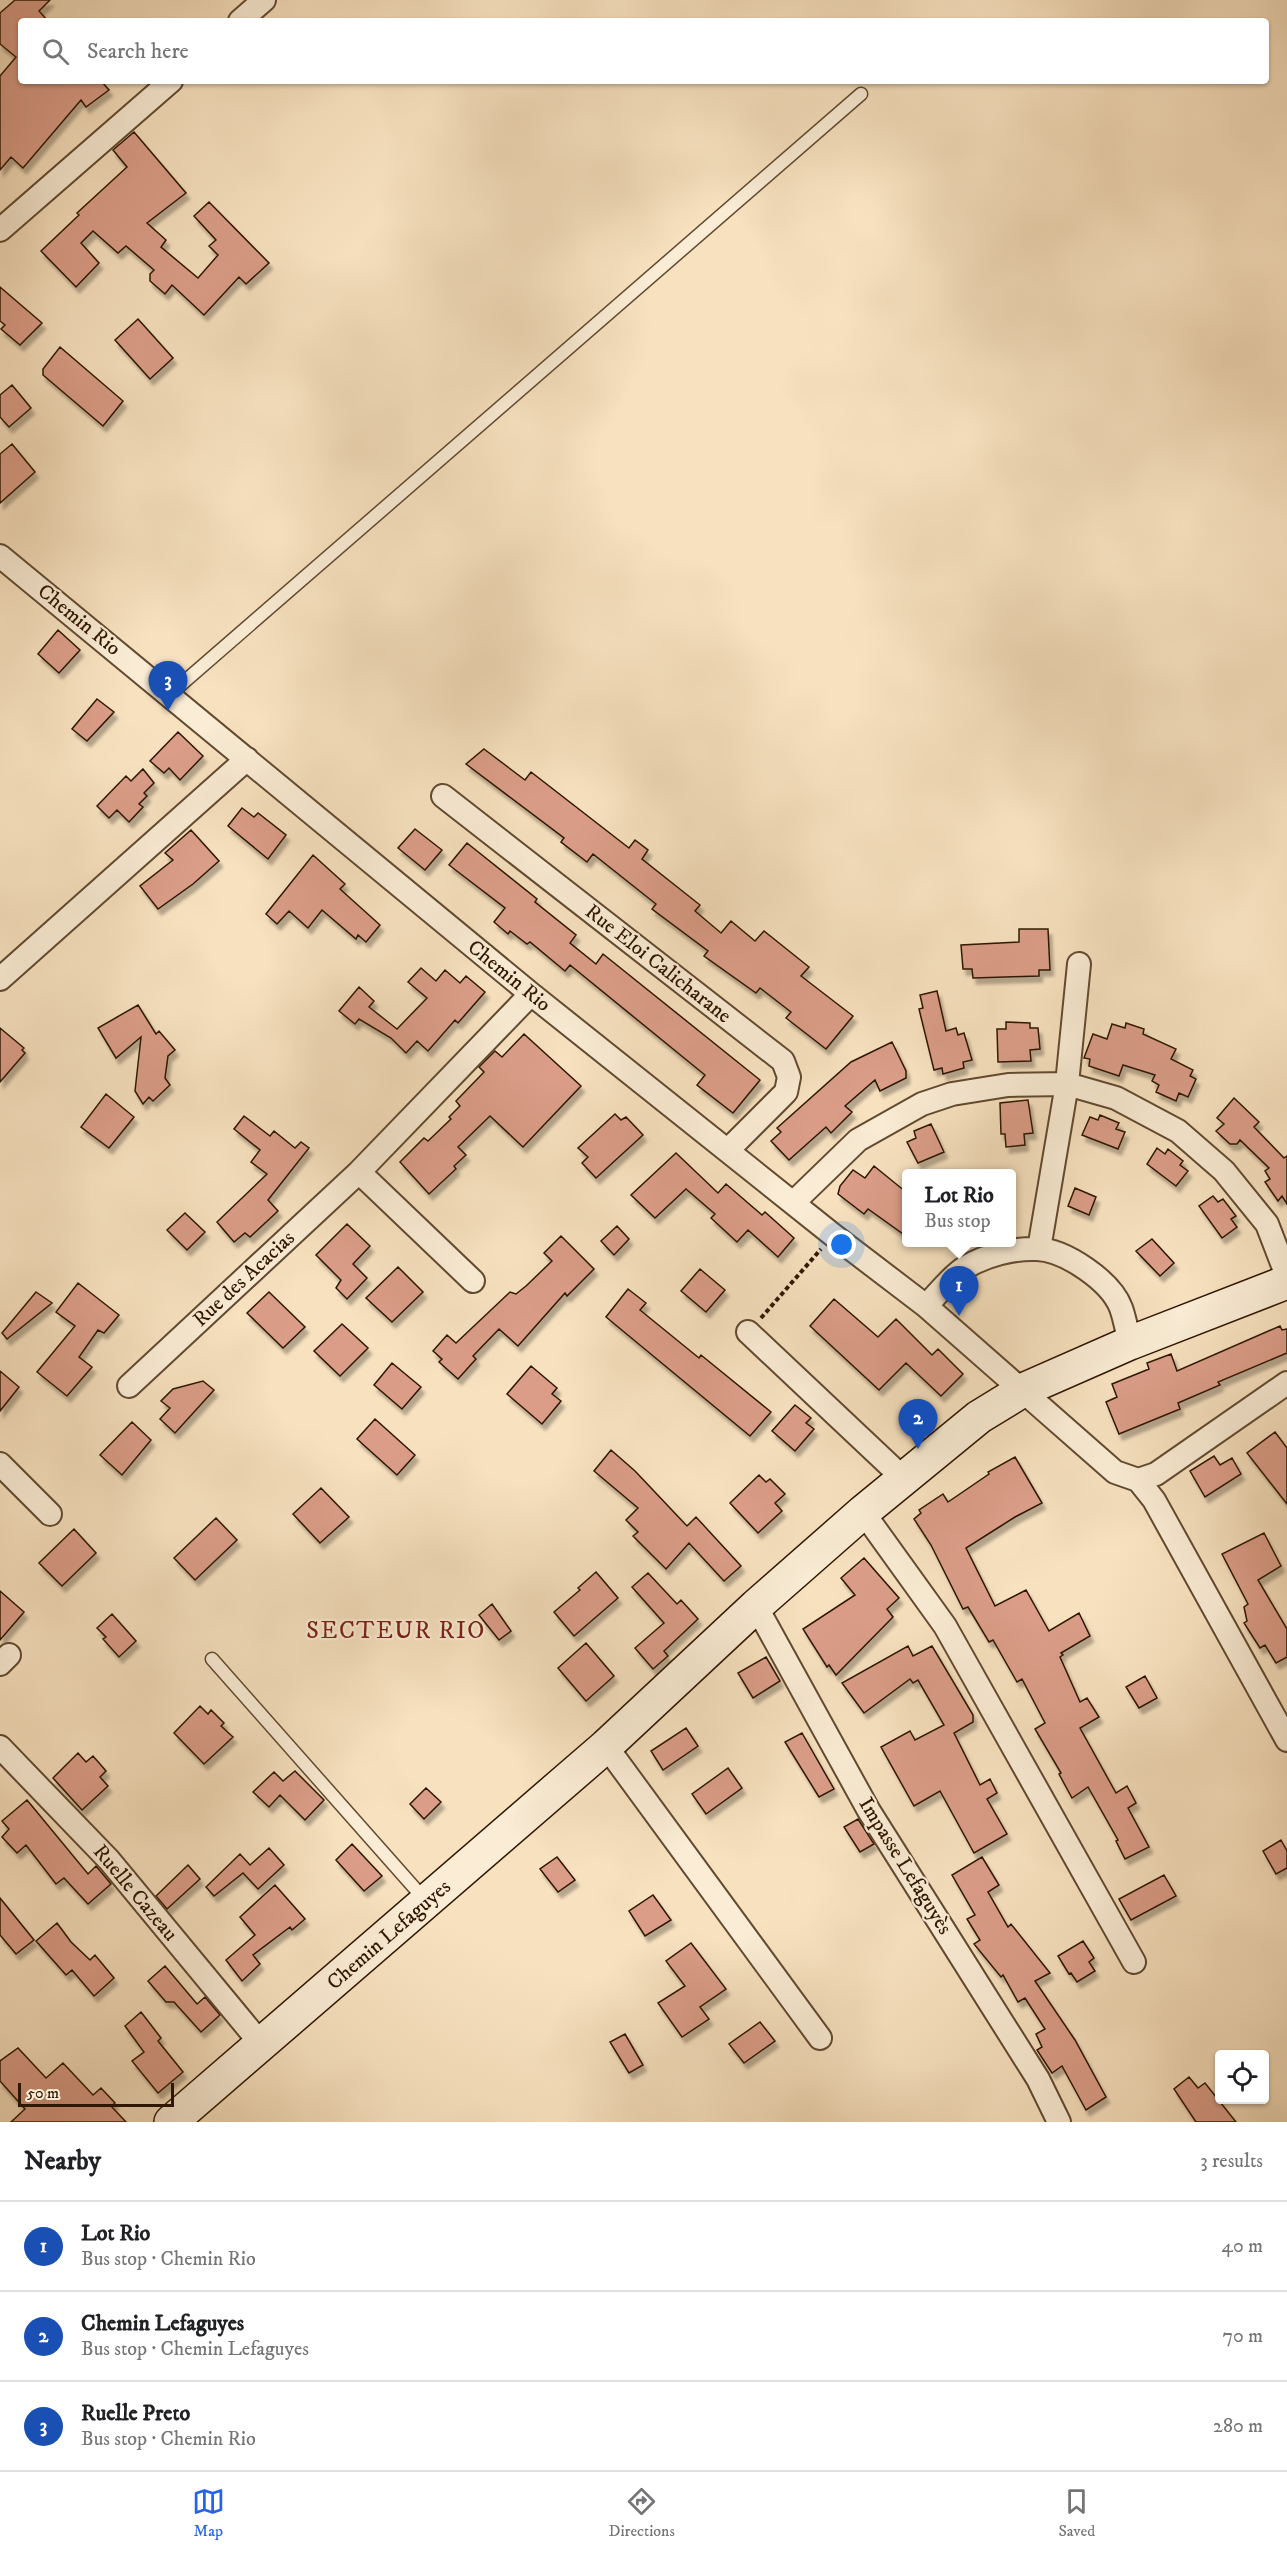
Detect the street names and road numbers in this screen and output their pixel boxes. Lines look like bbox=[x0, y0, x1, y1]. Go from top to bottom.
street label: Chemin Rio bbox=[32, 578, 126, 662]
street label: Rue Eloi Calicharane bbox=[580, 899, 737, 1029]
street label: Chemin Rio bbox=[462, 934, 556, 1018]
street label: Rue des Acacias bbox=[188, 1225, 300, 1333]
street label: Impasse Lefaguyès bbox=[852, 1793, 958, 1939]
street label: Ruelle Cazeau bbox=[87, 1839, 183, 1947]
street label: Chemin Lefaguyes bbox=[322, 1874, 456, 1996]

